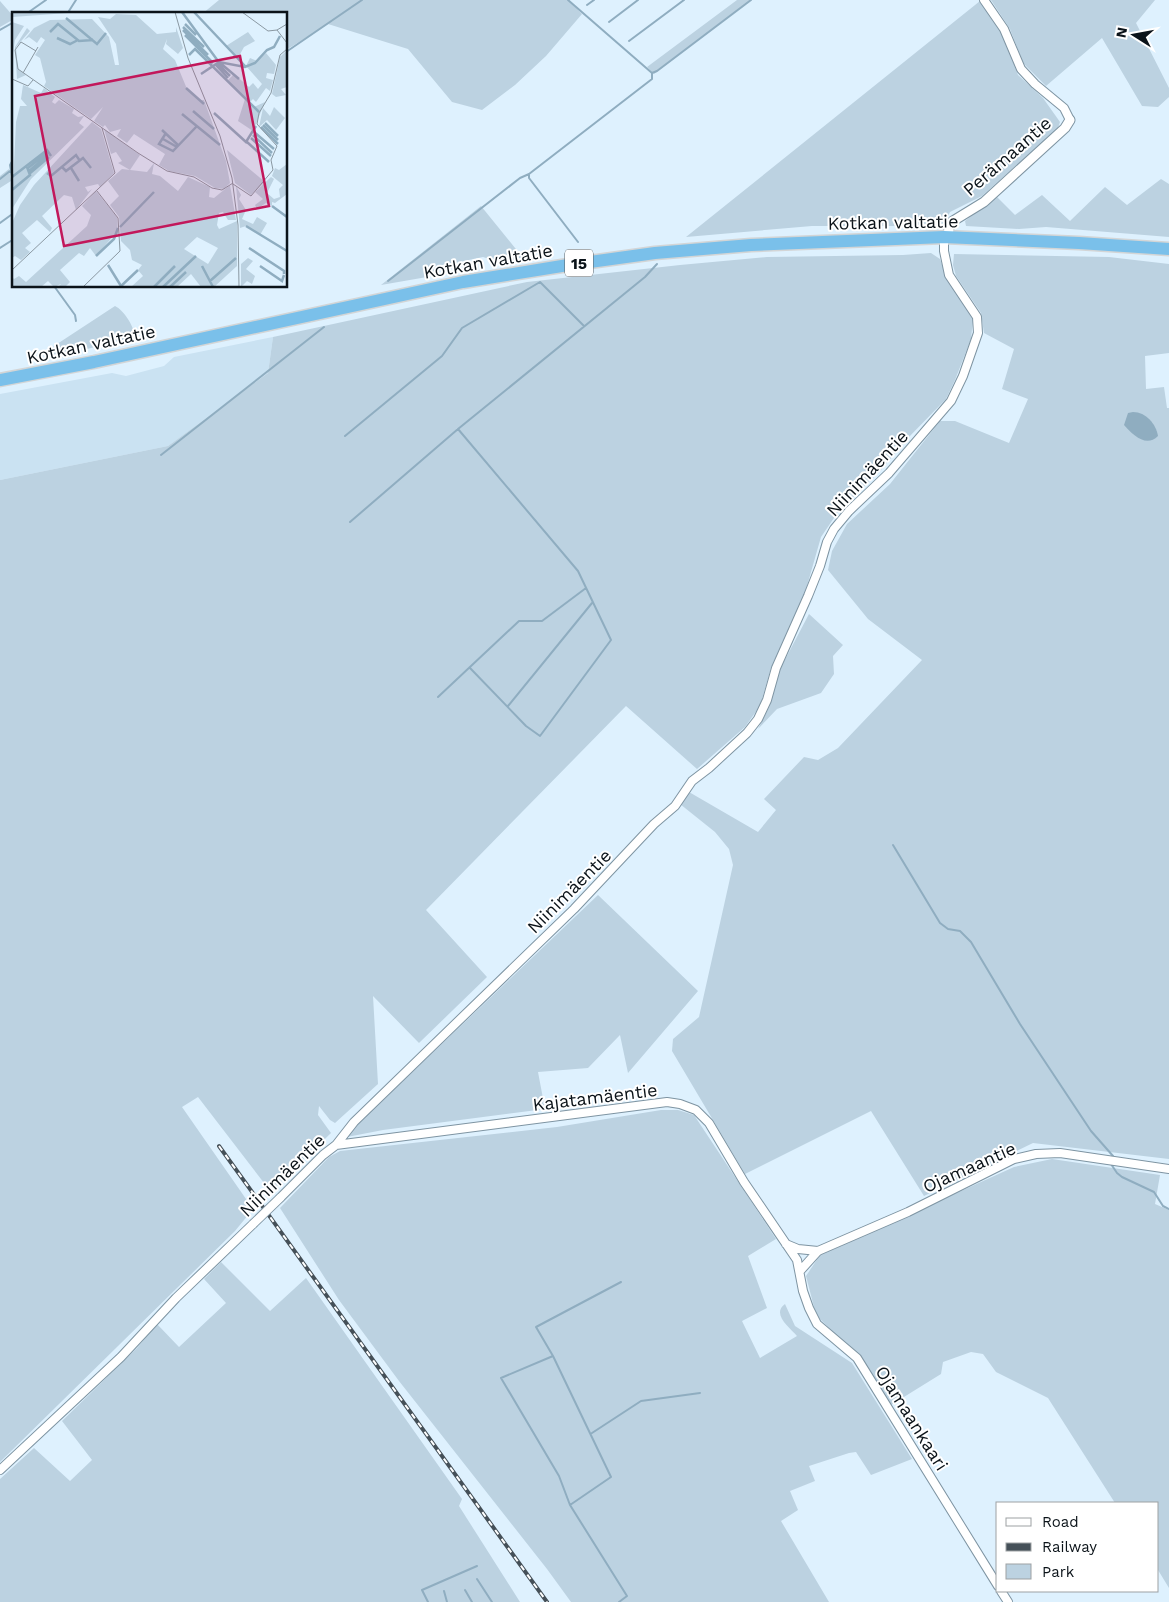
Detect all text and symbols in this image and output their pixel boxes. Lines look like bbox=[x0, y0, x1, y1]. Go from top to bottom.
north arrow bbox=[1109, 10, 1159, 60]
inset map bbox=[12, 12, 288, 288]
text: N bbox=[1112, 26, 1130, 39]
street label: Perämaantie bbox=[959, 112, 1055, 200]
street label: Kotkan valtatie bbox=[827, 210, 959, 234]
street label: Kotkan valtatie bbox=[422, 239, 554, 283]
road number: 15 bbox=[565, 250, 593, 276]
street label: Kotkan valtatie bbox=[25, 320, 157, 368]
street label: Niinimäentie bbox=[822, 426, 912, 520]
street label: Niinimäentie bbox=[523, 845, 615, 937]
street label: Kajatamäentie bbox=[531, 1079, 659, 1115]
street label: Niinimäentie bbox=[235, 1129, 329, 1221]
street label: Ojamaantie bbox=[919, 1137, 1019, 1197]
street label: Ojamaankaari bbox=[871, 1362, 953, 1474]
legend bbox=[996, 1502, 1159, 1592]
text: Road bbox=[1042, 1513, 1079, 1531]
text: Railway bbox=[1042, 1538, 1097, 1556]
text: Park bbox=[1042, 1563, 1075, 1581]

